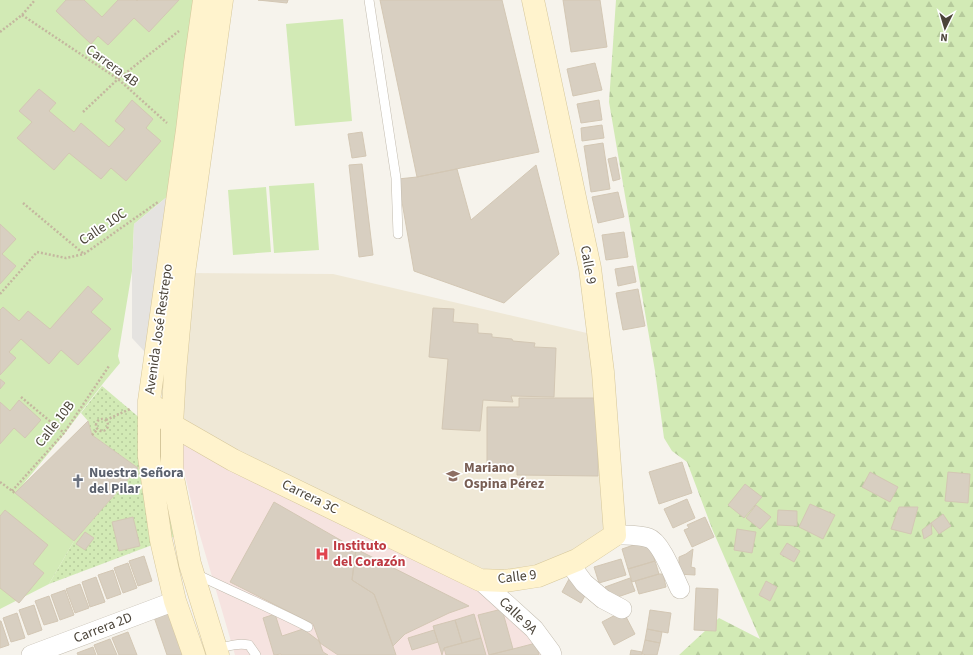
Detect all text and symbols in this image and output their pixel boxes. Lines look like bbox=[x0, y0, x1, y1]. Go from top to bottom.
north arrow bbox=[925, 8, 965, 48]
text: N bbox=[940, 30, 948, 45]
street label: Carrera 4B bbox=[81, 40, 143, 92]
street label: Calle 10C bbox=[75, 204, 131, 250]
street label: Calle 9 bbox=[575, 244, 601, 286]
street label: Avenida José Restrepo bbox=[140, 262, 178, 396]
street label: Calle 10B bbox=[30, 397, 80, 451]
place label: Mariano Ospina Pérez bbox=[464, 458, 545, 494]
place label: Nuestra Señora del Pilar bbox=[89, 463, 184, 499]
school or university icon: Mariano Ospina Pérez bbox=[445, 468, 461, 484]
church icon: Nuestra Señora del Pilar bbox=[70, 473, 86, 489]
street label: Carrera 3C bbox=[278, 475, 342, 519]
place label: Instituto del Corazón bbox=[333, 536, 406, 572]
hospital icon: Instituto del Corazón bbox=[314, 546, 330, 562]
street label: Calle 9 bbox=[496, 565, 538, 589]
street label: Calle 9A bbox=[494, 593, 542, 640]
street label: Carrera 2D bbox=[71, 608, 135, 648]

